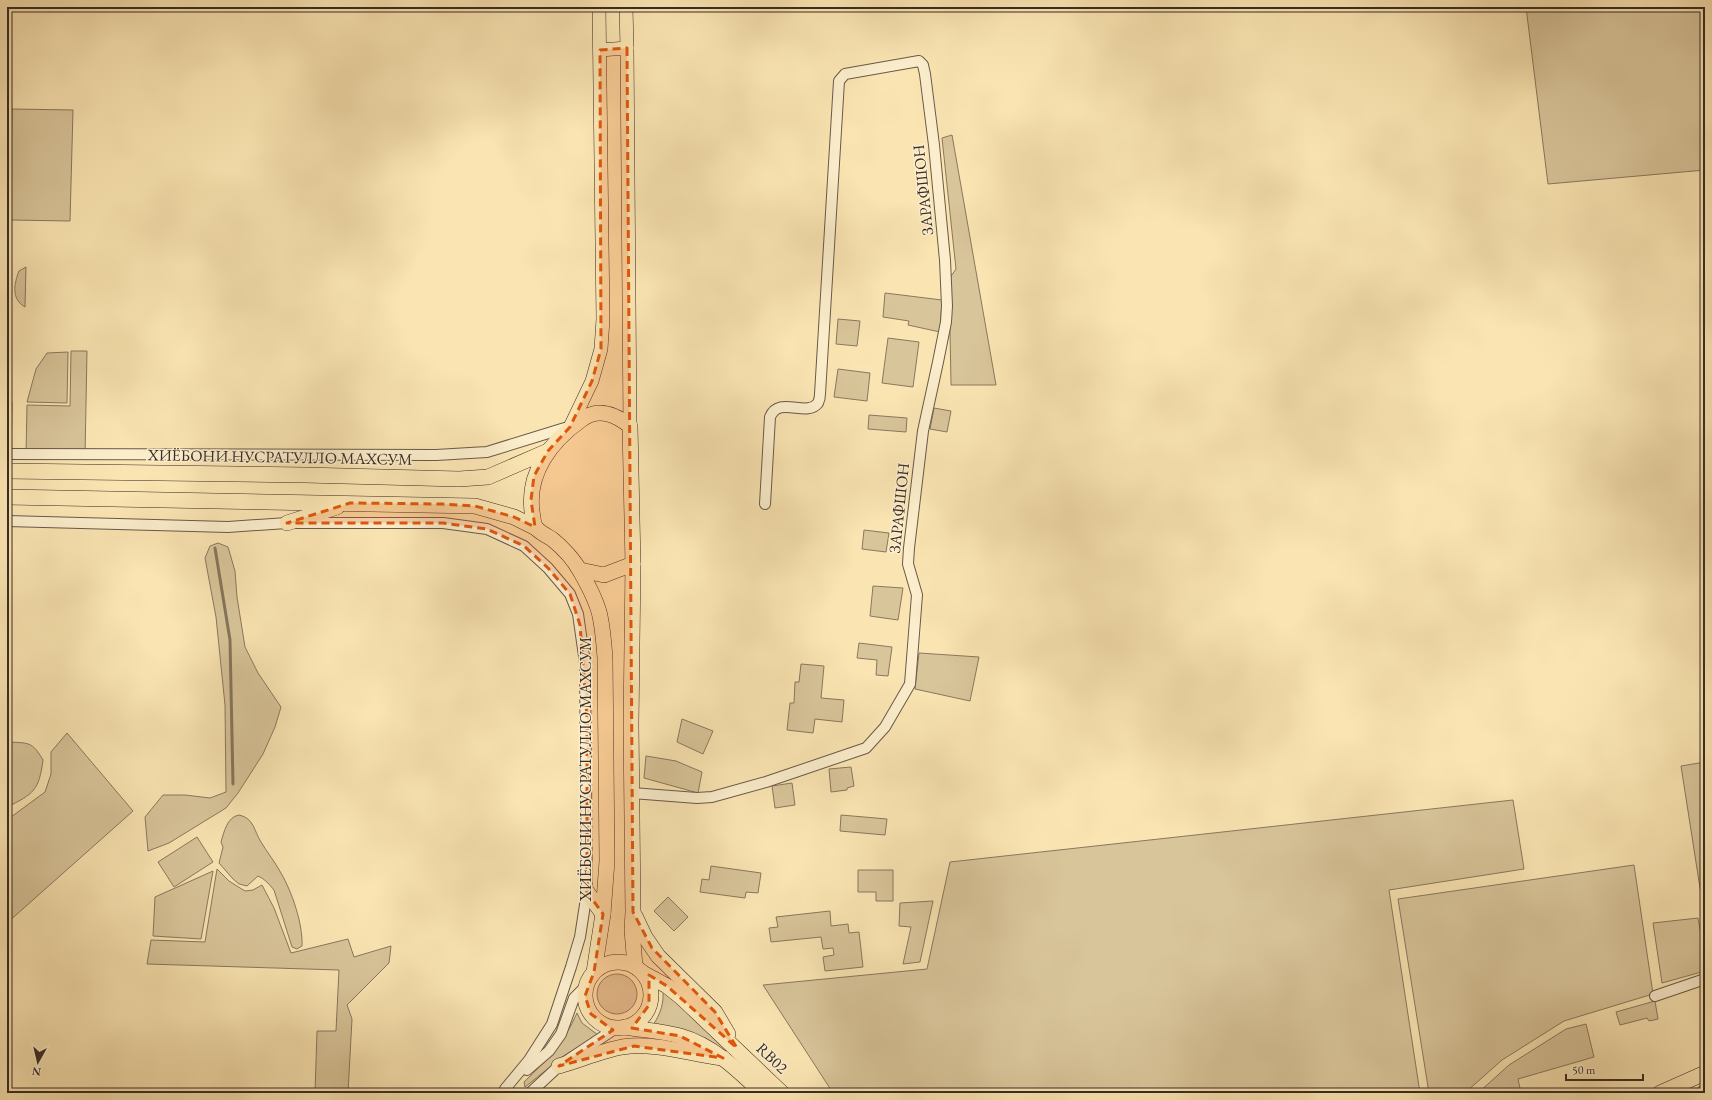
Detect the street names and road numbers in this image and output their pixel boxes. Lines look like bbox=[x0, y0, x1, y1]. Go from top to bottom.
street label: ЗАРАФШОН bbox=[908, 144, 938, 236]
street label: ХИЁБОНИ НУСРАТУЛЛО МАХСУМ bbox=[146, 444, 413, 470]
street label: ЗАРАФШОН bbox=[884, 462, 914, 554]
street label: ХИЁБОНИ НУСРАТУЛЛО МАХСУМ bbox=[575, 636, 596, 903]
street label: RB02 bbox=[752, 1038, 793, 1078]

